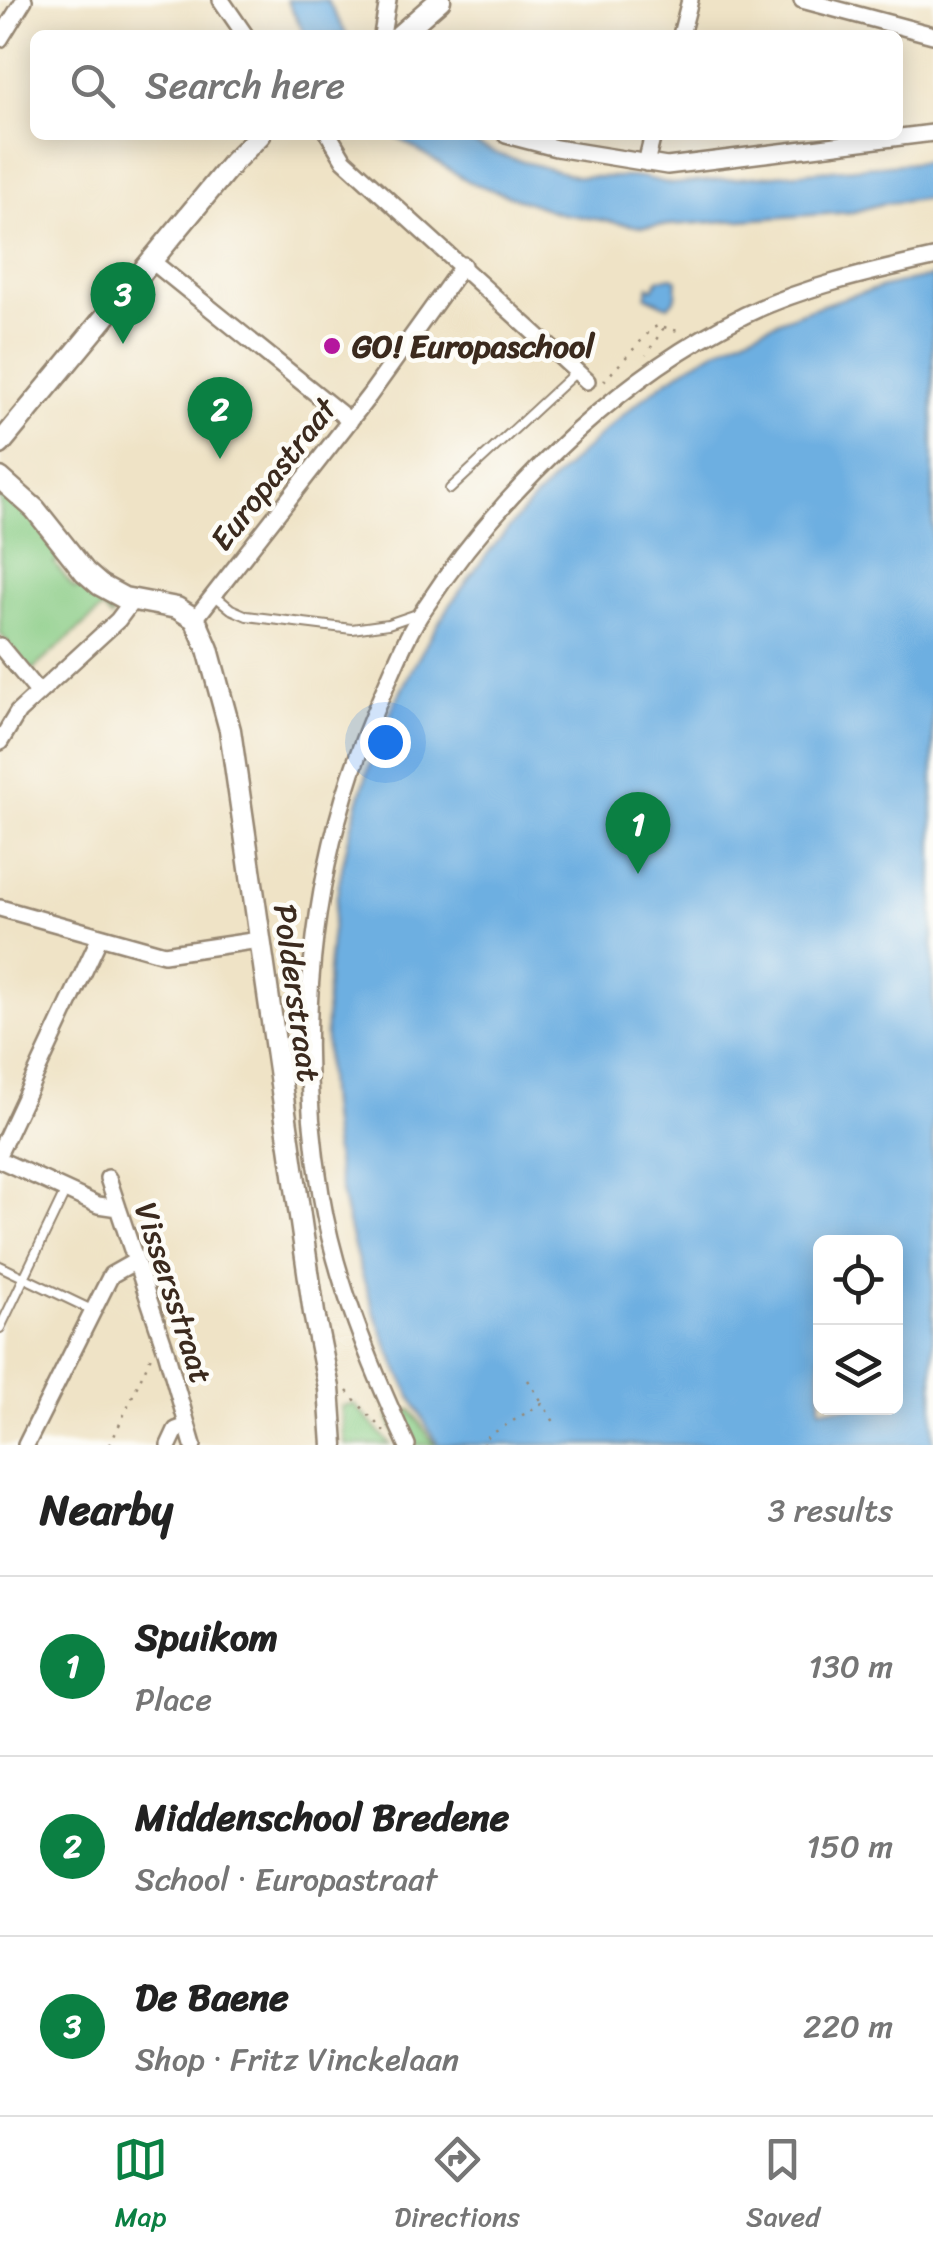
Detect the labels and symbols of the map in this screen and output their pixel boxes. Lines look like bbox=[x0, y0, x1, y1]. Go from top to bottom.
pin: 3 bbox=[90, 262, 156, 344]
place label: GO! Europaschool bbox=[352, 318, 596, 375]
marker: GO! Europaschool bbox=[321, 335, 343, 357]
pin: 2 bbox=[188, 376, 252, 459]
street label: Europastraat bbox=[195, 384, 353, 564]
your location bbox=[360, 717, 411, 768]
pin: 1 bbox=[606, 792, 670, 874]
street label: Polderstraat bbox=[256, 900, 337, 1086]
street label: Vissersstraat bbox=[117, 1195, 230, 1392]

